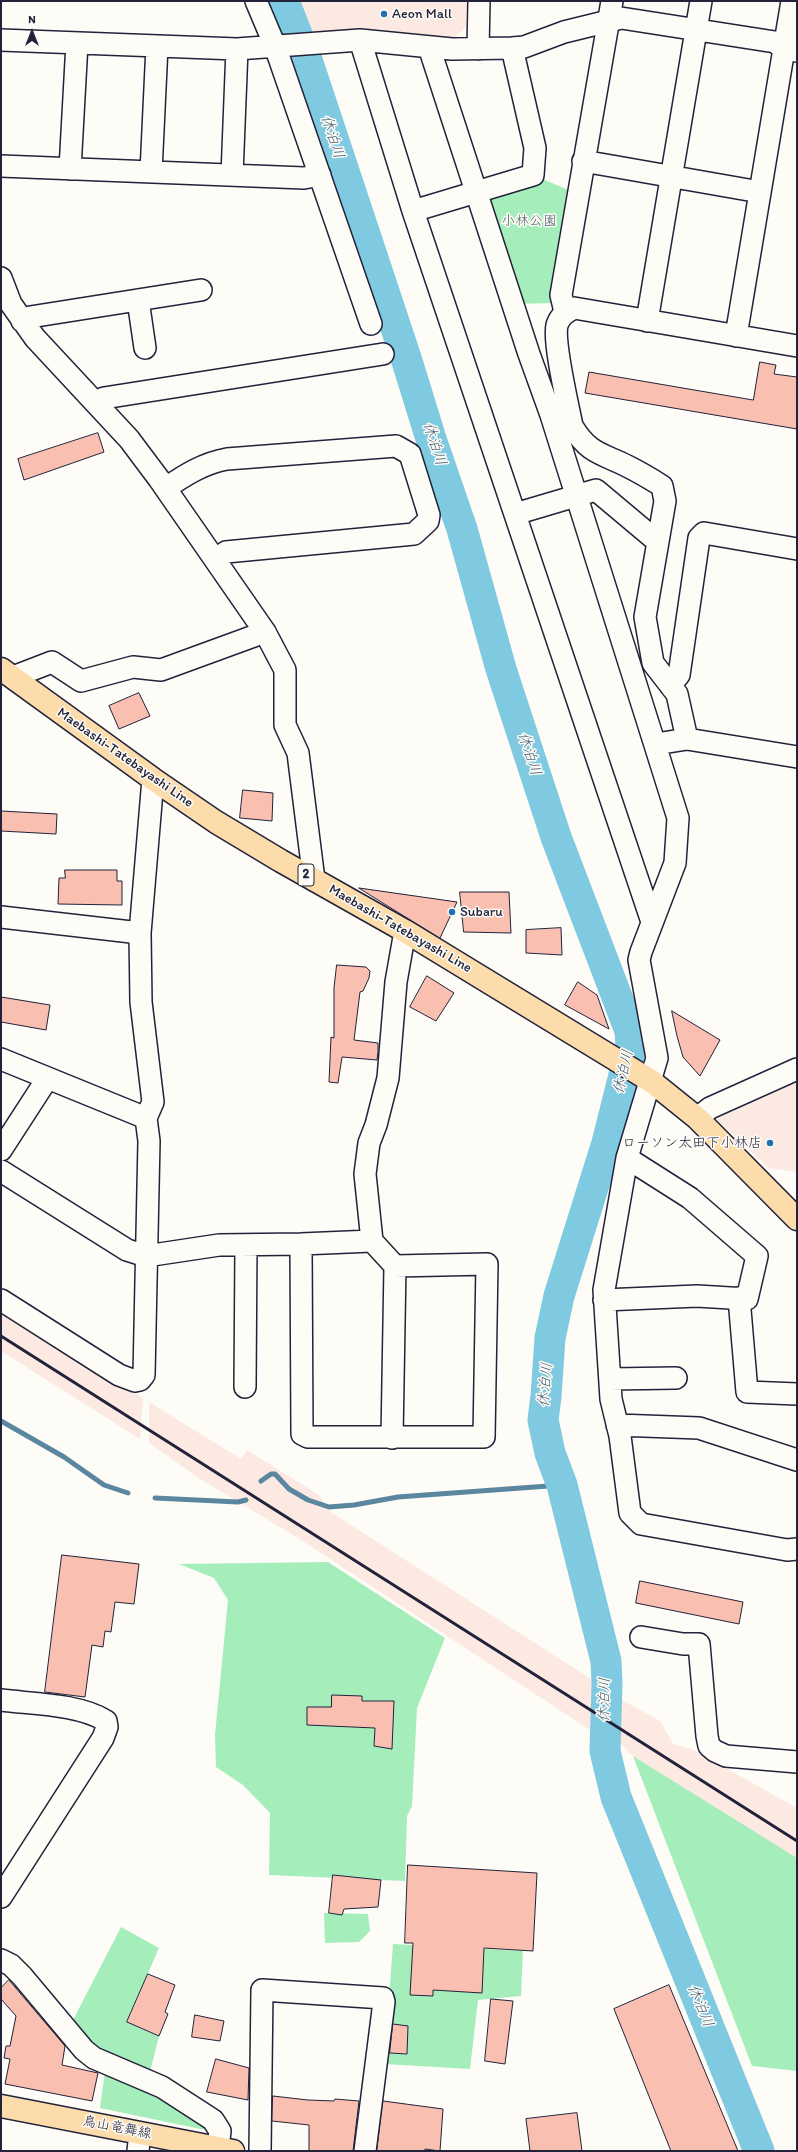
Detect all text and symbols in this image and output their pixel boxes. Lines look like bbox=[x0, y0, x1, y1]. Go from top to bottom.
place label: Aeon Mall bbox=[392, 6, 452, 22]
marker: Aeon Mall bbox=[379, 9, 389, 19]
north arrow bbox=[12, 12, 52, 52]
text: N bbox=[28, 13, 36, 26]
water label: 休泊川 bbox=[316, 113, 348, 161]
park label: 小林公園 bbox=[501, 213, 557, 229]
water label: 休泊川 bbox=[418, 420, 450, 468]
street label: Maebashi-Tatebayashi Line bbox=[54, 705, 196, 811]
water label: 休泊川 bbox=[513, 730, 545, 778]
road number: 2 bbox=[298, 864, 314, 886]
street label: Maebashi-Tatebayashi Line bbox=[325, 881, 475, 977]
place label: Subaru bbox=[460, 904, 503, 920]
marker: Subaru bbox=[447, 907, 457, 917]
water label: 休泊川 bbox=[610, 1048, 638, 1096]
place label: ローソン太田下小林店 bbox=[622, 1135, 762, 1151]
marker: ローソン太田下小林店 bbox=[765, 1138, 775, 1148]
water label: 休泊川 bbox=[535, 1362, 557, 1408]
water label: 休泊川 bbox=[596, 1677, 614, 1723]
water label: 休泊川 bbox=[683, 1982, 717, 2030]
street label: 鳥山竜舞線 bbox=[81, 2113, 153, 2143]

